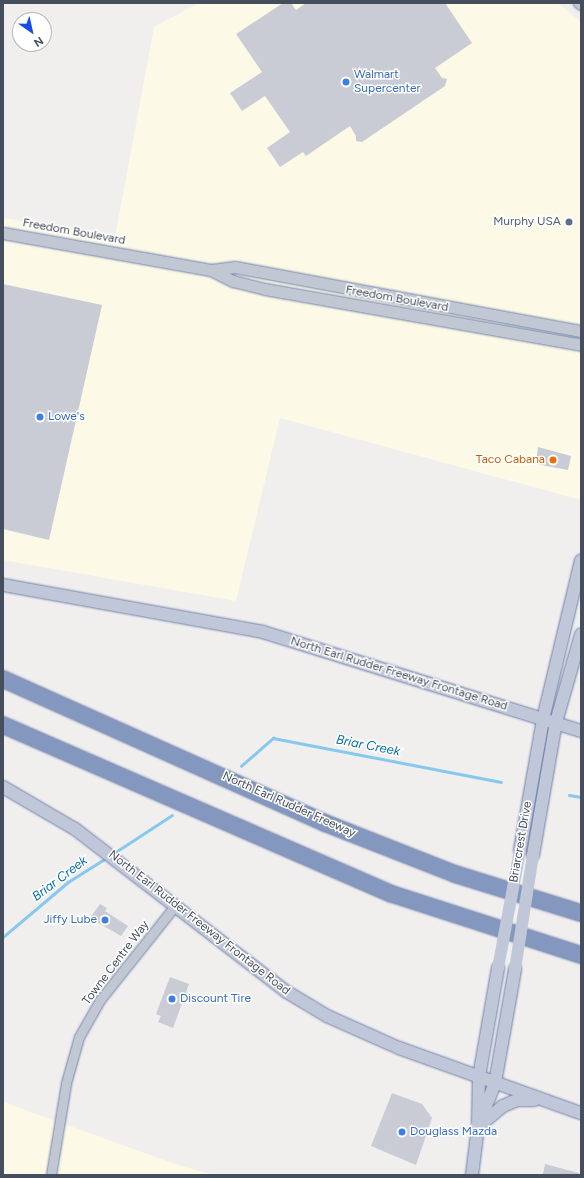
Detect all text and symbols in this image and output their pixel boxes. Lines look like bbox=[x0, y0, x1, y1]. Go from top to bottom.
north arrow bbox=[12, 12, 52, 52]
text: N bbox=[31, 34, 46, 49]
place label: Walmart Supercenter bbox=[354, 68, 421, 96]
marker: Walmart Supercenter bbox=[341, 77, 351, 87]
place label: Murphy USA bbox=[493, 215, 561, 229]
street label: Freedom Boulevard bbox=[22, 216, 126, 248]
marker: Murphy USA bbox=[564, 217, 574, 227]
street label: Freedom Boulevard bbox=[345, 283, 449, 315]
place label: Lowe's bbox=[48, 410, 85, 424]
marker: Lowe's bbox=[35, 412, 45, 422]
place label: Taco Cabana bbox=[476, 453, 545, 467]
marker: Taco Cabana bbox=[548, 455, 558, 465]
street label: North Earl Rudder Freeway Frontage Road bbox=[289, 634, 509, 714]
water label: Briar Creek bbox=[335, 732, 401, 760]
street label: North Earl Rudder Freeway bbox=[220, 769, 358, 841]
street label: Briarcrest Drive bbox=[507, 800, 535, 884]
street label: North Earl Rudder Freeway Frontage Road bbox=[105, 848, 293, 998]
water label: Briar Creek bbox=[29, 853, 91, 905]
place label: Jiffy Lube bbox=[43, 913, 97, 927]
marker: Jiffy Lube bbox=[100, 915, 110, 925]
street label: Towne Centre Way bbox=[80, 918, 152, 1008]
place label: Discount Tire bbox=[180, 992, 251, 1006]
marker: Discount Tire bbox=[167, 994, 177, 1004]
place label: Douglass Mazda bbox=[410, 1125, 497, 1139]
marker: Douglass Mazda bbox=[397, 1127, 407, 1137]

